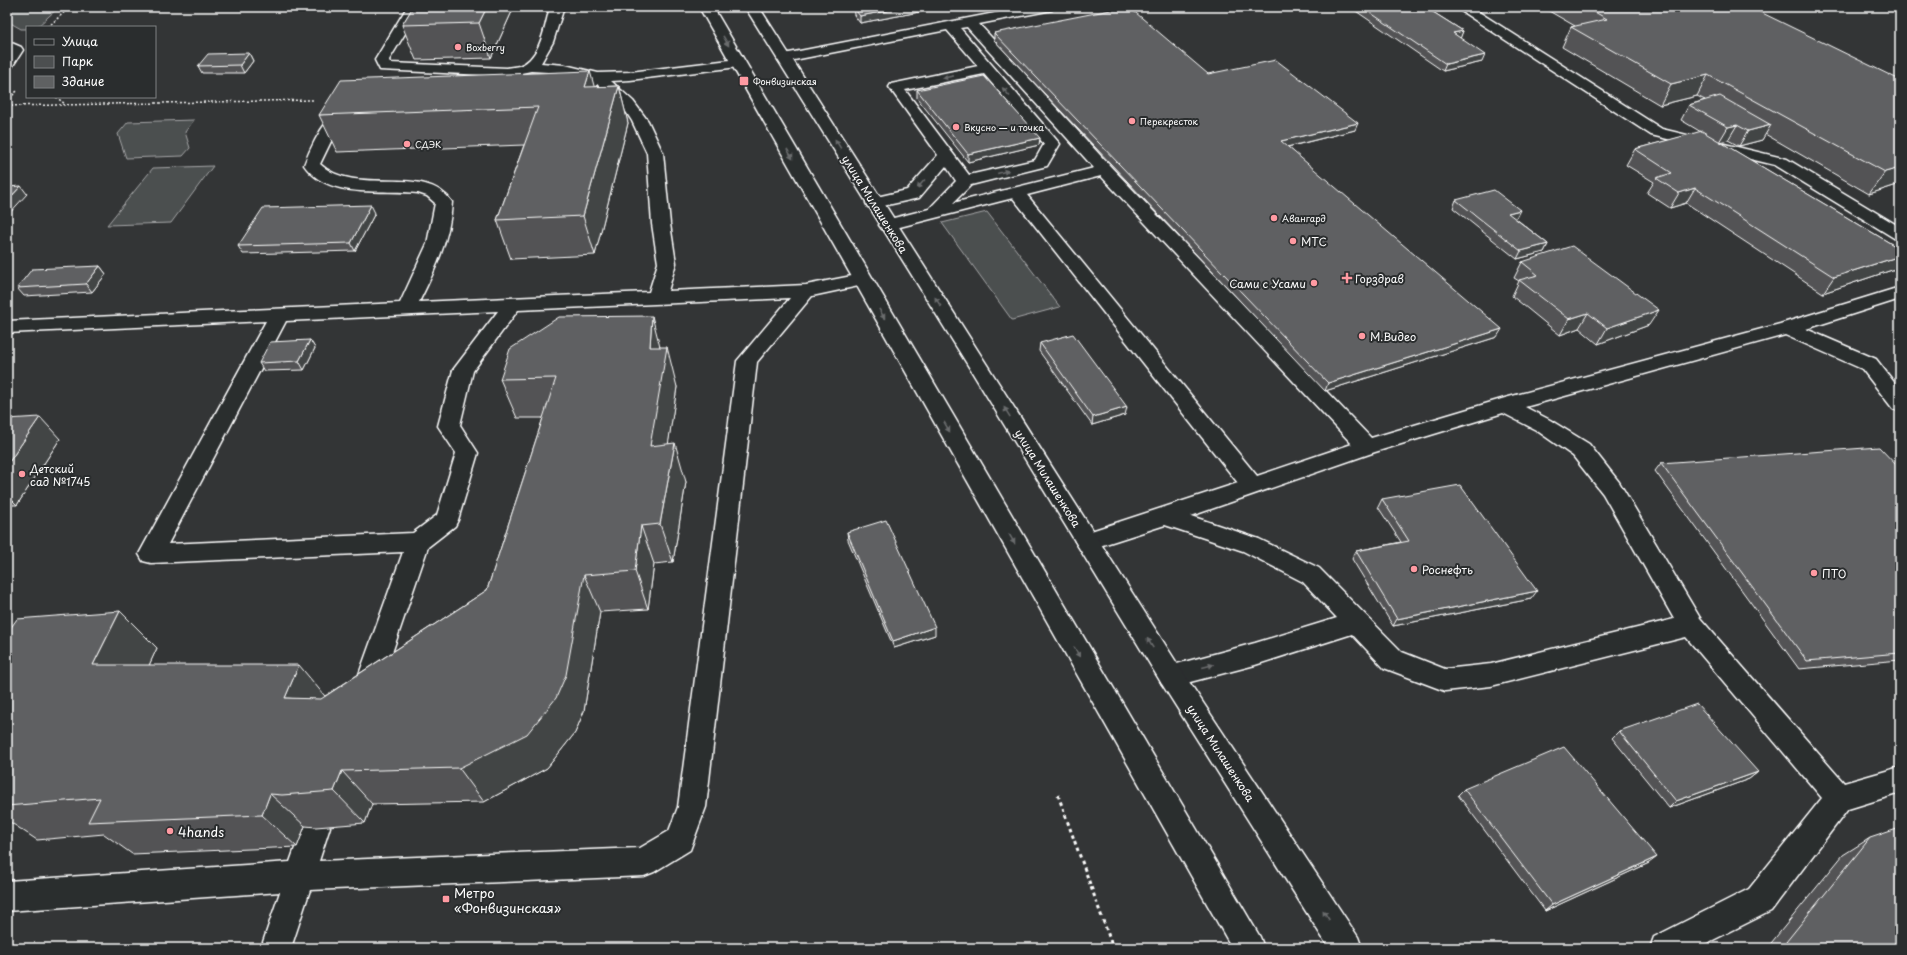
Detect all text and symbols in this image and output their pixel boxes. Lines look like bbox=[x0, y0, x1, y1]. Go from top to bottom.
legend bbox=[26, 26, 156, 98]
text: Улица bbox=[62, 32, 98, 50]
one-way arrow bbox=[722, 35, 729, 47]
place label: Boxberry bbox=[466, 40, 505, 54]
marker: Boxberry bbox=[453, 42, 463, 52]
text: Парк bbox=[62, 52, 94, 70]
text: Здание bbox=[62, 72, 104, 90]
place label: Фонвизинская bbox=[753, 74, 817, 88]
one-way arrow bbox=[942, 74, 954, 80]
marker: Фонвизинская bbox=[738, 75, 750, 87]
one-way arrow bbox=[1002, 87, 1011, 96]
place label: Перекресток bbox=[1140, 114, 1199, 128]
marker: Перекресток bbox=[1127, 116, 1137, 126]
place label: Вкусно — и точка bbox=[964, 120, 1044, 134]
marker: Вкусно — и точка bbox=[951, 122, 961, 132]
place label: СДЭК bbox=[415, 137, 441, 151]
marker: СДЭК bbox=[402, 139, 412, 149]
one-way arrow bbox=[834, 139, 841, 150]
one-way arrow bbox=[787, 148, 794, 160]
street label: улица Милашенкова bbox=[838, 152, 912, 256]
one-way arrow bbox=[998, 169, 1010, 175]
one-way arrow bbox=[916, 179, 925, 190]
place label: Авангард bbox=[1282, 211, 1326, 225]
marker: Авангард bbox=[1269, 213, 1279, 223]
place label: МТС bbox=[1301, 233, 1327, 250]
marker: МТС bbox=[1288, 236, 1298, 246]
place label: Горздрав bbox=[1355, 270, 1404, 287]
marker: Горздрав bbox=[1342, 273, 1352, 283]
place label: Сами с Усами bbox=[1229, 275, 1306, 292]
marker: Сами с Усами bbox=[1309, 278, 1319, 288]
one-way arrow bbox=[934, 297, 942, 308]
one-way arrow bbox=[878, 308, 885, 320]
place label: М.Видео bbox=[1370, 328, 1416, 345]
marker: М.Видео bbox=[1357, 331, 1367, 341]
one-way arrow bbox=[1004, 406, 1011, 418]
one-way arrow bbox=[943, 421, 950, 433]
street label: улица Милашенкова bbox=[1011, 426, 1085, 530]
place label: Детский сад №1745 bbox=[29, 460, 90, 490]
marker: Детский сад №1745 bbox=[17, 469, 27, 479]
one-way arrow bbox=[1008, 534, 1016, 544]
place label: Роснефть bbox=[1422, 561, 1473, 578]
marker: Роснефть bbox=[1409, 564, 1419, 574]
place label: ПТО bbox=[1822, 565, 1847, 582]
marker: ПТО bbox=[1809, 568, 1819, 578]
one-way arrow bbox=[1147, 637, 1154, 649]
one-way arrow bbox=[1074, 646, 1081, 658]
one-way arrow bbox=[1203, 663, 1215, 669]
street label: улица Милашенкова bbox=[1183, 701, 1259, 805]
place label: 4hands bbox=[178, 822, 224, 841]
marker: 4hands bbox=[165, 826, 175, 836]
place label: Метро «Фонвизинская» bbox=[454, 883, 561, 917]
marker: Метро «Фонвизинская» bbox=[441, 894, 451, 904]
one-way arrow bbox=[1322, 910, 1330, 920]

